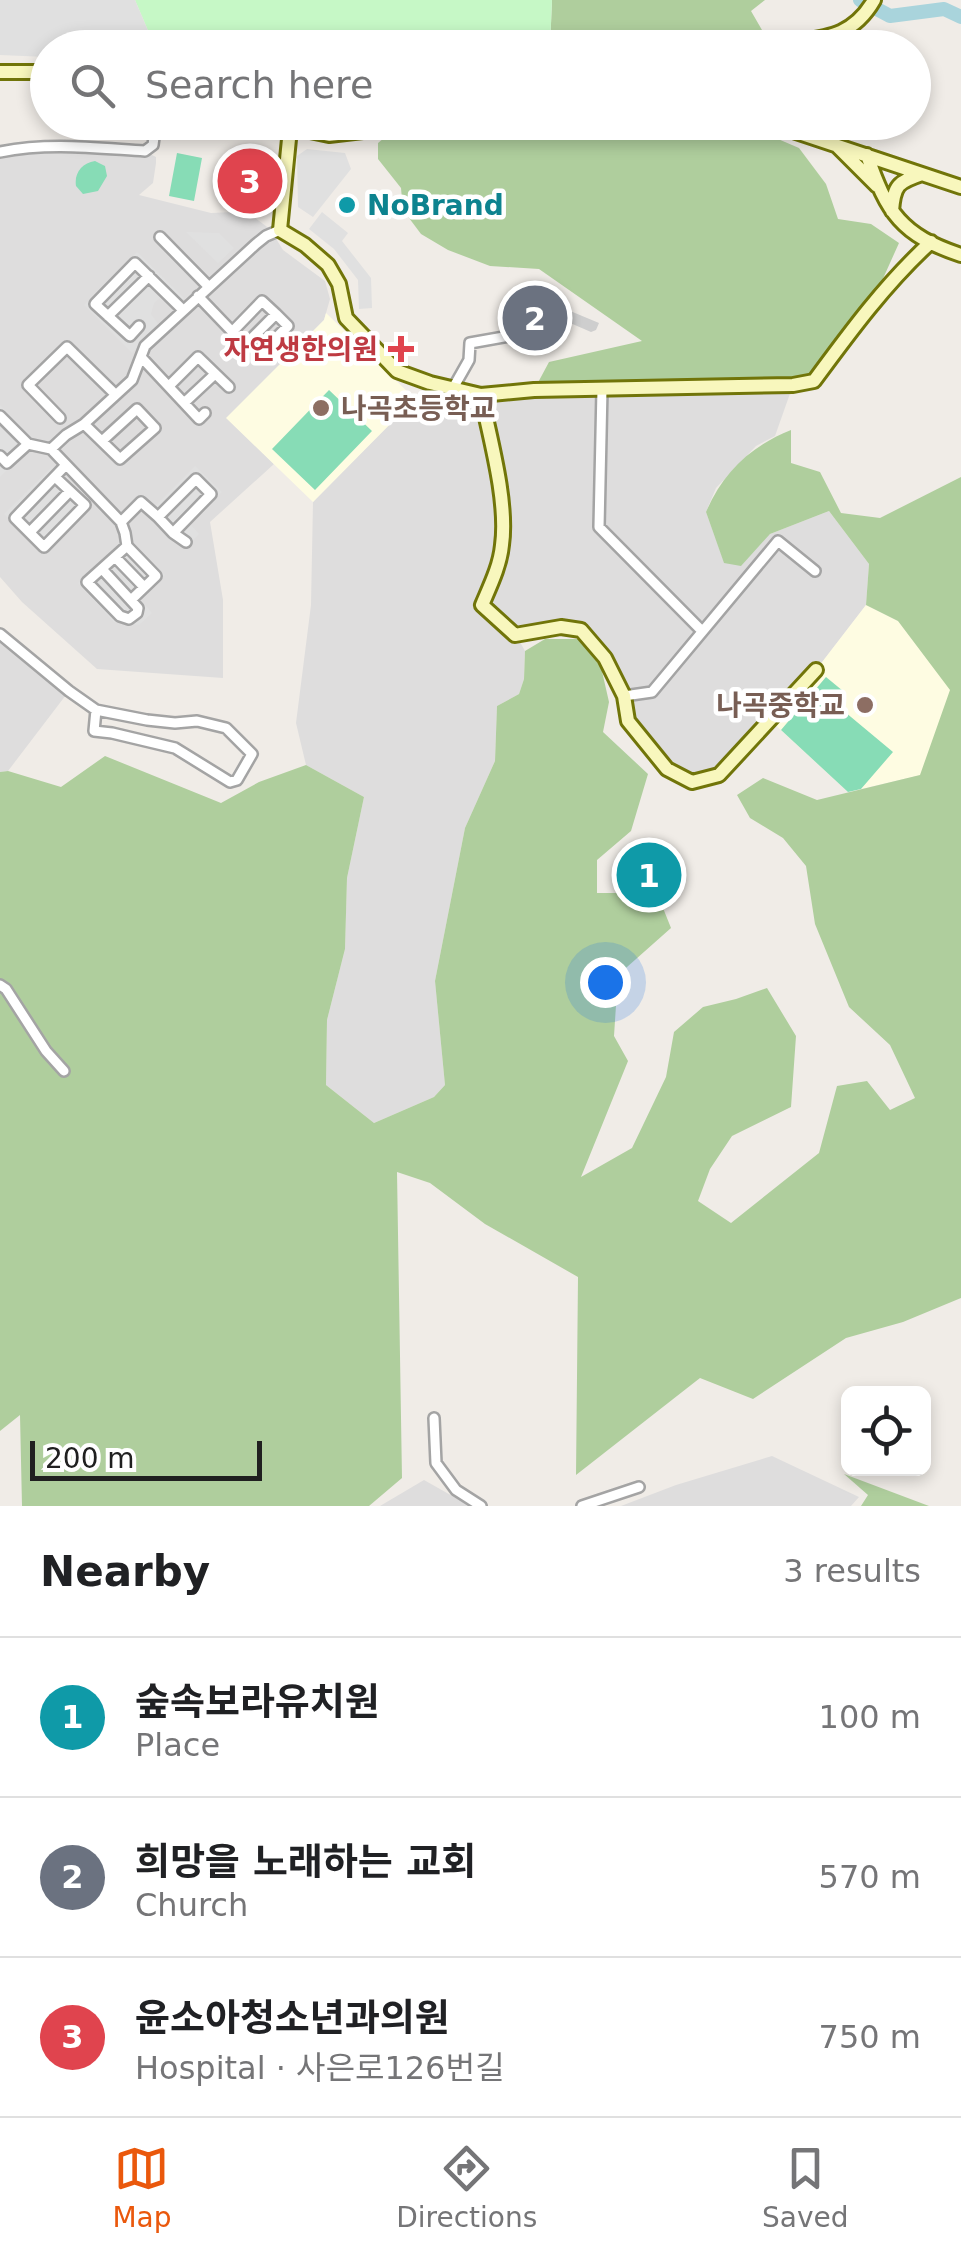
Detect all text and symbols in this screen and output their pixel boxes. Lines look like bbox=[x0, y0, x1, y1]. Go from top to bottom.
search box bbox=[30, 30, 931, 140]
icon: search bbox=[65, 58, 120, 113]
text: Search here bbox=[145, 63, 373, 107]
pin: 3 bbox=[218, 144, 282, 218]
place label: NoBrand bbox=[367, 189, 504, 222]
marker: NoBrand bbox=[336, 194, 358, 216]
pin: 2 bbox=[502, 280, 568, 356]
place label: 자연생한의원 bbox=[223, 333, 378, 366]
marker: 자연생한의원 bbox=[388, 336, 414, 362]
place label: 나곡초등학교 bbox=[341, 392, 496, 425]
marker: 나곡초등학교 bbox=[310, 397, 332, 419]
place label: 나곡중학교 bbox=[716, 689, 845, 722]
marker: 나곡중학교 bbox=[854, 694, 876, 716]
pin: 1 bbox=[616, 838, 682, 912]
your location bbox=[580, 957, 631, 1008]
map controls bbox=[841, 1386, 931, 1476]
button: locate bbox=[841, 1386, 931, 1476]
scale bar bbox=[30, 1436, 262, 1480]
text: 200 m bbox=[45, 1442, 135, 1475]
text: Nearby bbox=[40, 1547, 210, 1596]
text: 3 results bbox=[783, 1552, 921, 1590]
text: 숲속보라유치원 bbox=[135, 1680, 380, 1724]
text: 1 bbox=[61, 1698, 84, 1736]
text: 100 m bbox=[819, 1698, 921, 1736]
text: Place bbox=[135, 1726, 220, 1764]
text: 희망을 노래하는 교회 bbox=[135, 1840, 476, 1884]
text: 2 bbox=[61, 1858, 84, 1896]
text: 570 m bbox=[819, 1858, 921, 1896]
text: Church bbox=[135, 1886, 248, 1924]
text: 윤소아청소년과의원 bbox=[135, 1996, 450, 2040]
text: 3 bbox=[61, 2018, 84, 2056]
text: 750 m bbox=[819, 2018, 921, 2056]
text: Hospital · 사은로126번길 bbox=[135, 2049, 504, 2087]
tab: Map bbox=[112, 2141, 171, 2234]
tab: Directions bbox=[396, 2141, 537, 2234]
tab: Saved bbox=[762, 2141, 849, 2234]

